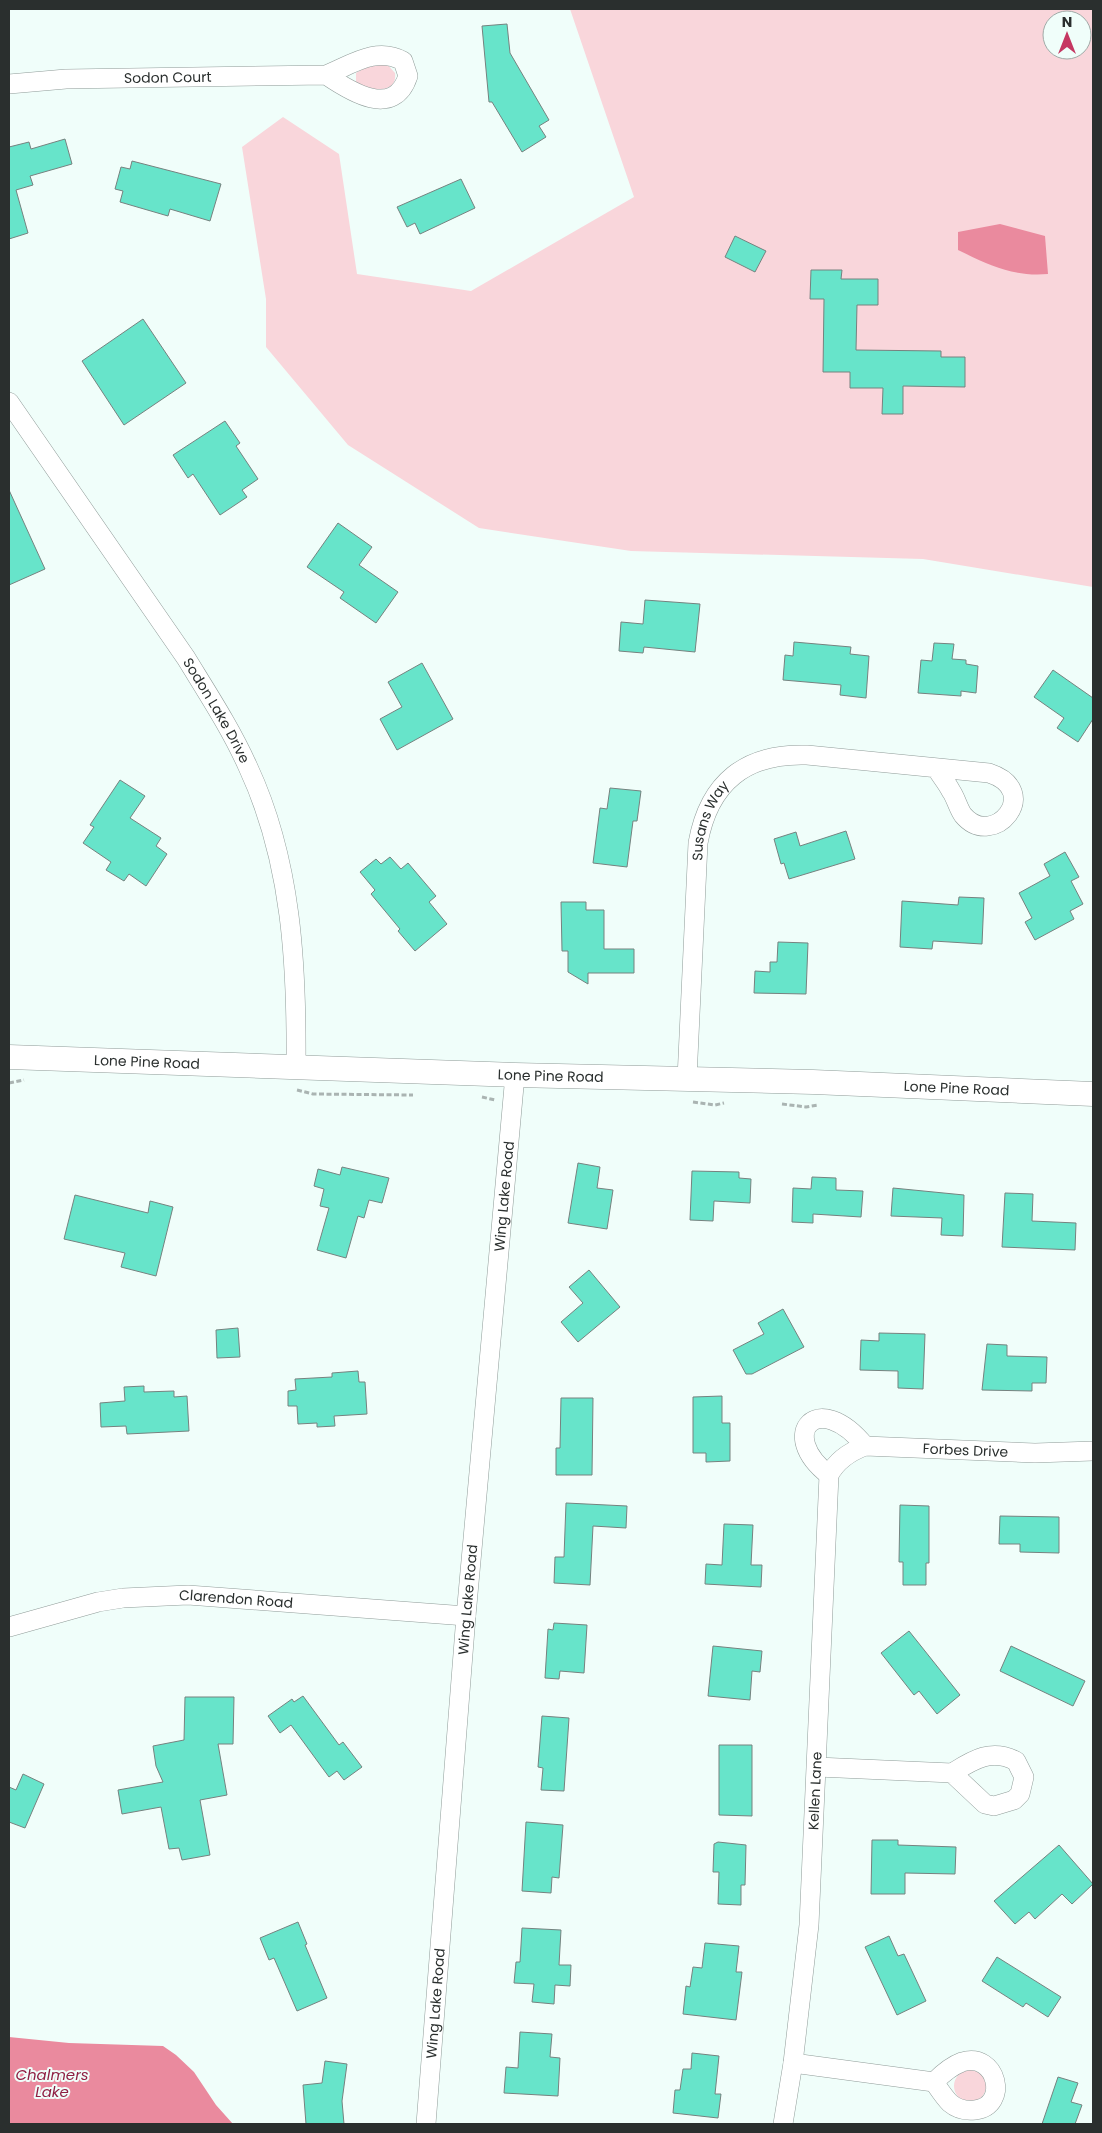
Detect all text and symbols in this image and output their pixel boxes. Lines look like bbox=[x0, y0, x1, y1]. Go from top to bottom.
north arrow bbox=[1042, 10, 1092, 60]
text: N bbox=[1062, 12, 1072, 32]
street label: Sodon Court bbox=[124, 67, 212, 88]
street label: Sodon Lake Drive bbox=[178, 654, 255, 767]
street label: Susans Way bbox=[687, 776, 733, 861]
street label: Lone Pine Road bbox=[94, 1050, 200, 1074]
street label: Lone Pine Road bbox=[497, 1064, 604, 1087]
street label: Lone Pine Road bbox=[903, 1076, 1010, 1100]
street label: Wing Lake Road bbox=[489, 1140, 519, 1252]
street label: Forbes Drive bbox=[922, 1438, 1009, 1462]
street label: Wing Lake Road bbox=[453, 1544, 482, 1656]
street label: Clarendon Road bbox=[179, 1585, 294, 1613]
street label: Kellen Lane bbox=[803, 1751, 827, 1831]
street label: Wing Lake Road bbox=[421, 1947, 450, 2059]
water label: Chalmers Lake bbox=[15, 2064, 89, 2102]

